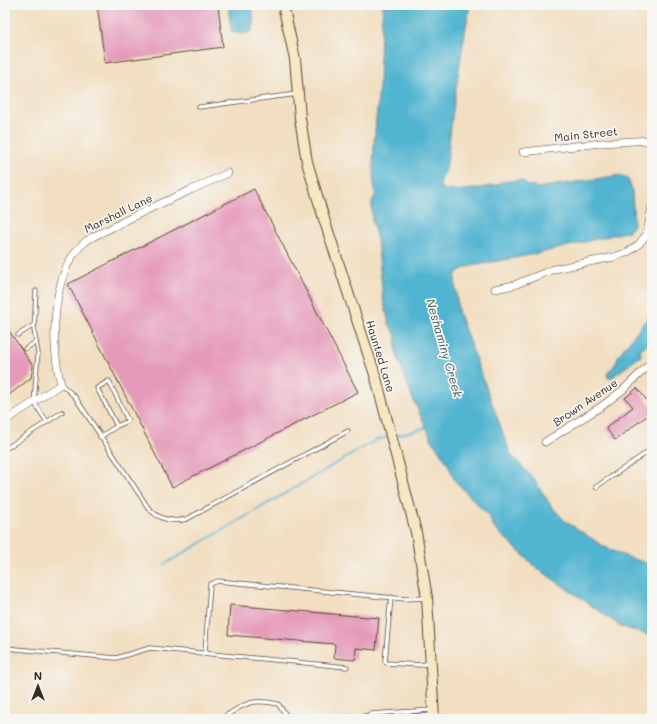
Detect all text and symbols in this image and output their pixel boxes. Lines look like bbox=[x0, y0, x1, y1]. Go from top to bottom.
street label: Main Street bbox=[554, 123, 619, 145]
street label: Marshall Lane bbox=[81, 190, 155, 236]
water label: Neshaminy Creek bbox=[423, 297, 467, 400]
street label: Haunted Lane bbox=[363, 318, 399, 394]
street label: Brown Avenue bbox=[550, 375, 620, 429]
north arrow bbox=[18, 666, 58, 706]
text: N bbox=[34, 668, 42, 683]

